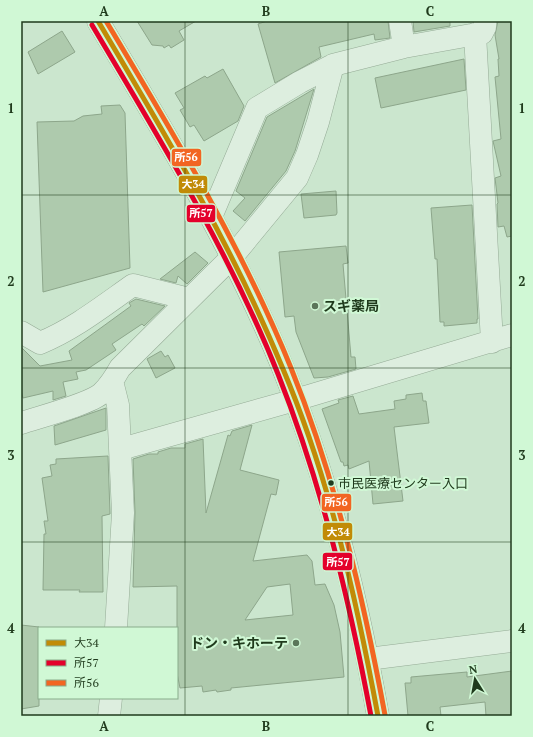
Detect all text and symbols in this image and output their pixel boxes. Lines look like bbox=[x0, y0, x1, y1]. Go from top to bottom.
text: A bbox=[99, 2, 109, 20]
text: B bbox=[262, 2, 270, 20]
text: C bbox=[426, 2, 434, 20]
text: 1 bbox=[7, 99, 15, 117]
text: 1 bbox=[518, 99, 526, 117]
line badge: 所56 bbox=[171, 148, 202, 167]
text: 所56 bbox=[174, 150, 198, 164]
line badge: 大34 bbox=[178, 175, 208, 194]
text: 大34 bbox=[181, 177, 205, 191]
line badge: 所57 bbox=[186, 204, 216, 223]
text: 所57 bbox=[189, 206, 213, 220]
text: 2 bbox=[7, 272, 15, 290]
text: 2 bbox=[518, 272, 526, 290]
place label: スギ薬局 bbox=[323, 296, 379, 315]
marker: スギ薬局 bbox=[310, 301, 320, 311]
text: 3 bbox=[7, 446, 15, 464]
text: 3 bbox=[518, 446, 526, 464]
place label: 市民医療センター入口 bbox=[338, 474, 468, 492]
marker: 市民医療センター入口 bbox=[326, 478, 336, 488]
line badge: 所56 bbox=[321, 493, 352, 512]
text: 所56 bbox=[324, 495, 348, 509]
line badge: 大34 bbox=[322, 522, 353, 541]
text: 大34 bbox=[326, 525, 350, 539]
line badge: 所57 bbox=[322, 552, 353, 571]
text: 所57 bbox=[326, 555, 350, 569]
text: 4 bbox=[7, 619, 15, 637]
text: 4 bbox=[518, 619, 526, 637]
legend bbox=[38, 627, 178, 699]
place label: ドン・キホーテ bbox=[190, 633, 288, 652]
text: 大34 bbox=[74, 635, 99, 650]
marker: ドン・キホーテ bbox=[291, 638, 301, 648]
text: 所57 bbox=[74, 655, 99, 670]
north arrow bbox=[455, 659, 495, 699]
text: N bbox=[468, 661, 479, 677]
text: 所56 bbox=[74, 675, 99, 690]
text: A bbox=[99, 717, 109, 735]
text: B bbox=[262, 717, 270, 735]
text: C bbox=[426, 717, 434, 735]

